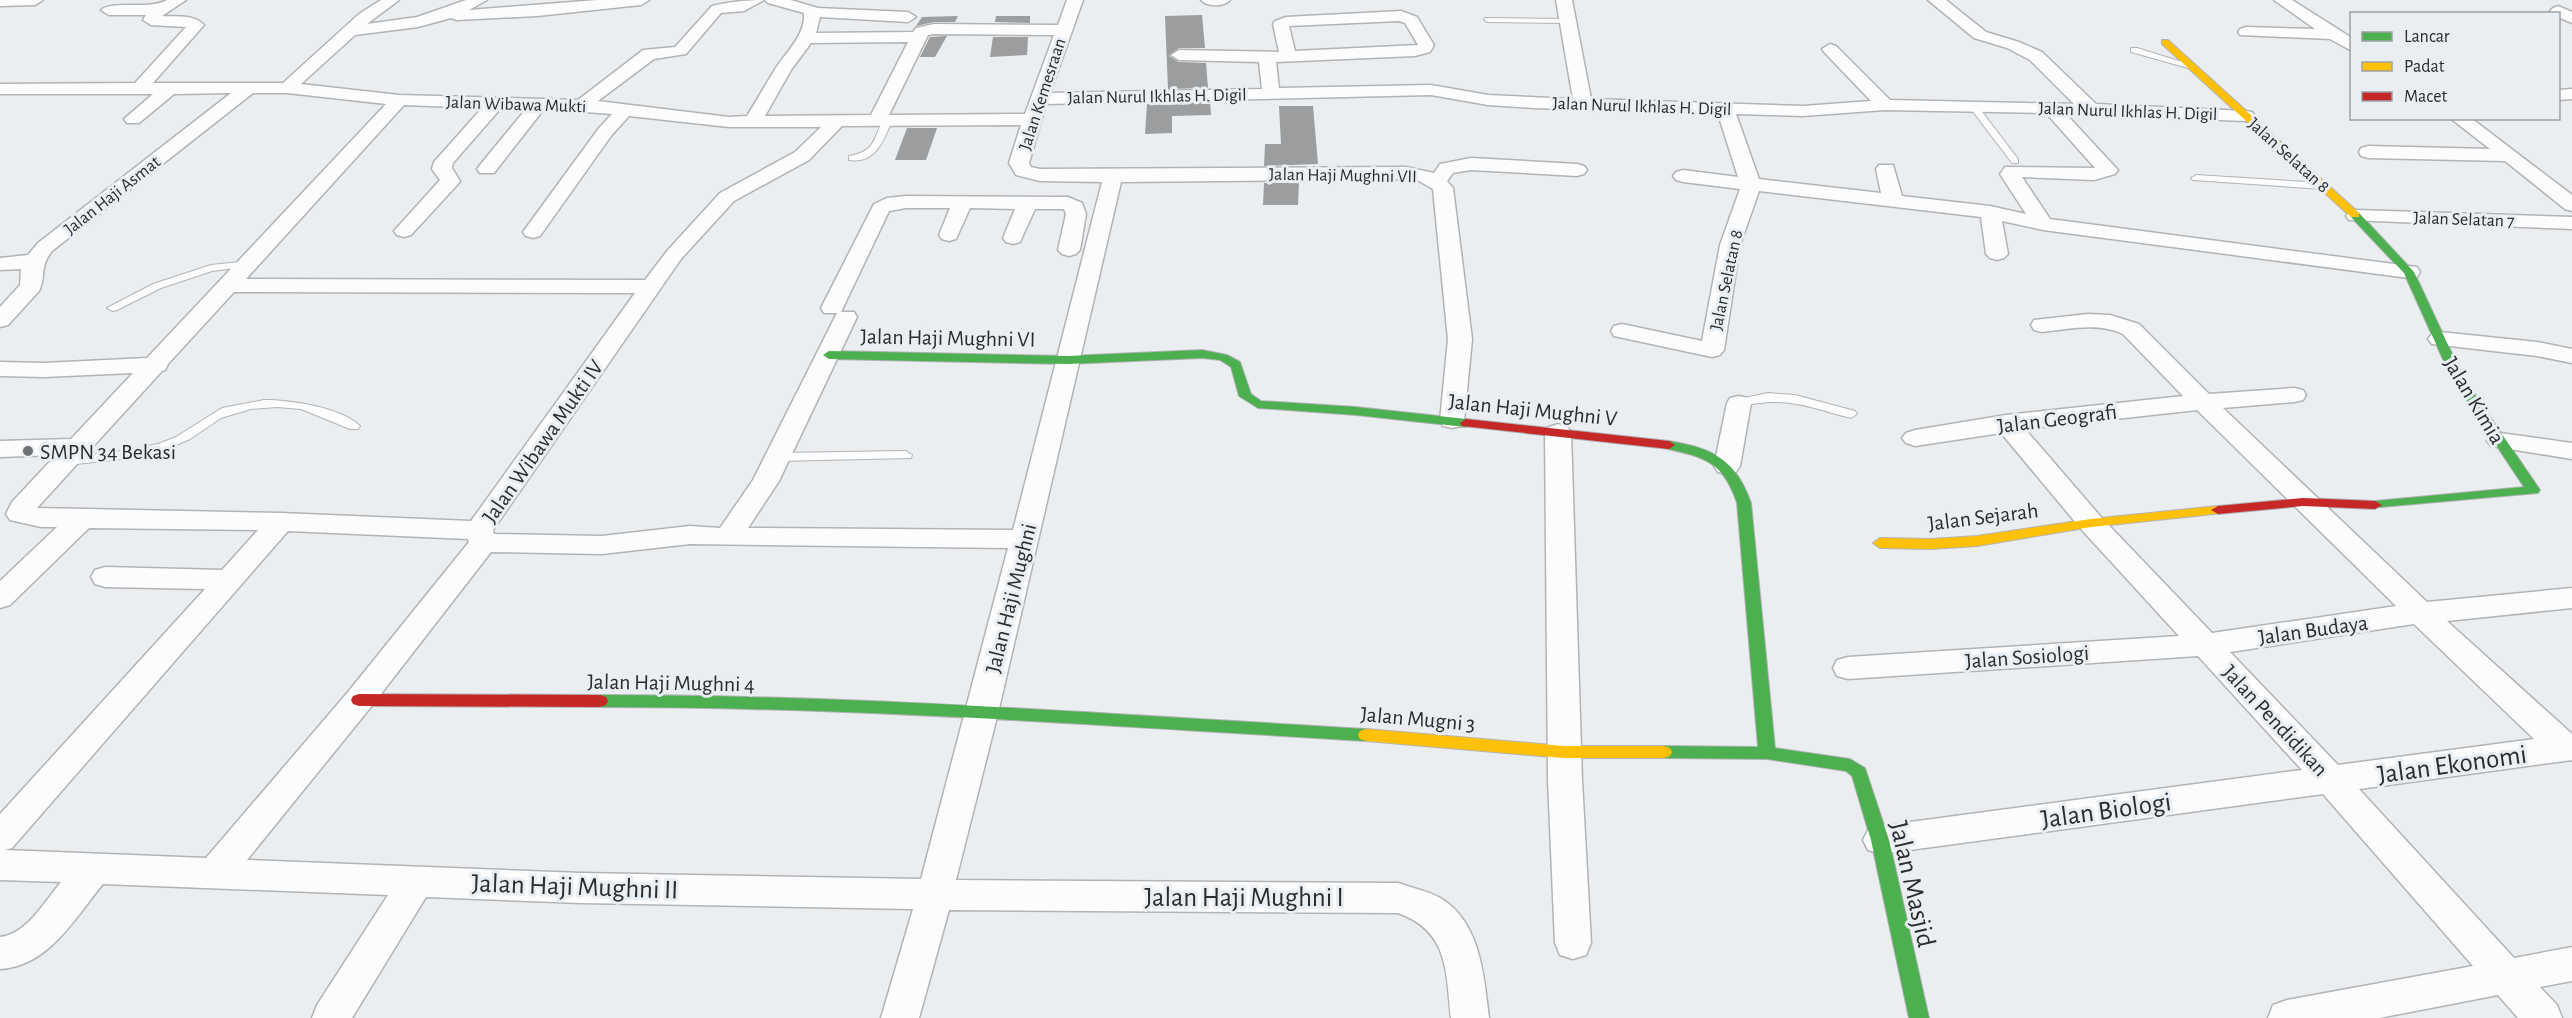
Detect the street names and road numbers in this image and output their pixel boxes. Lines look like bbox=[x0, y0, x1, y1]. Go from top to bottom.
street label: Jalan Kemesraan bbox=[1016, 36, 1070, 153]
street label: Jalan Nurul Ikhlas H. Digil bbox=[1067, 86, 1247, 108]
street label: Jalan Wibawa Mukti bbox=[445, 94, 587, 116]
street label: Jalan Nurul Ikhlas H. Digil bbox=[1552, 95, 1732, 119]
street label: Jalan Nurul Ikhlas H. Digil bbox=[2038, 100, 2218, 124]
street label: Jalan Selatan 8 bbox=[2244, 115, 2332, 197]
street label: Jalan Haji Asmat bbox=[61, 153, 164, 239]
street label: Jalan Haji Mughni VII bbox=[1269, 166, 1417, 186]
street label: Jalan Selatan 7 bbox=[2413, 209, 2515, 231]
street label: Jalan Selatan 8 bbox=[1708, 228, 1746, 332]
street label: Jalan Haji Mughni VI bbox=[860, 325, 1036, 351]
street label: Jalan Kimia bbox=[2440, 353, 2509, 448]
street label: Jalan Wibawa Mukti IV bbox=[478, 356, 608, 527]
street label: Jalan Haji Mughni V bbox=[1448, 390, 1619, 430]
street label: Jalan Geografi bbox=[1996, 401, 2118, 437]
street label: Jalan Sejarah bbox=[1927, 499, 2040, 535]
street label: Jalan Haji Mughni bbox=[982, 521, 1040, 675]
street label: Jalan Budaya bbox=[2257, 611, 2369, 649]
street label: Jalan Sosiologi bbox=[1964, 642, 2090, 672]
street label: Jalan Pendidikan bbox=[2218, 661, 2332, 781]
street label: Jalan Haji Mughni 4 bbox=[587, 671, 755, 695]
street label: Jalan Mugni 3 bbox=[1360, 703, 1476, 735]
street label: Jalan Ekonomi bbox=[2376, 741, 2528, 788]
street label: Jalan Biologi bbox=[2039, 788, 2173, 833]
street label: Jalan Masjid bbox=[1884, 818, 1940, 950]
street label: Jalan Haji Mughni II bbox=[471, 869, 679, 905]
street label: Jalan Haji Mughni I bbox=[1144, 884, 1344, 912]

